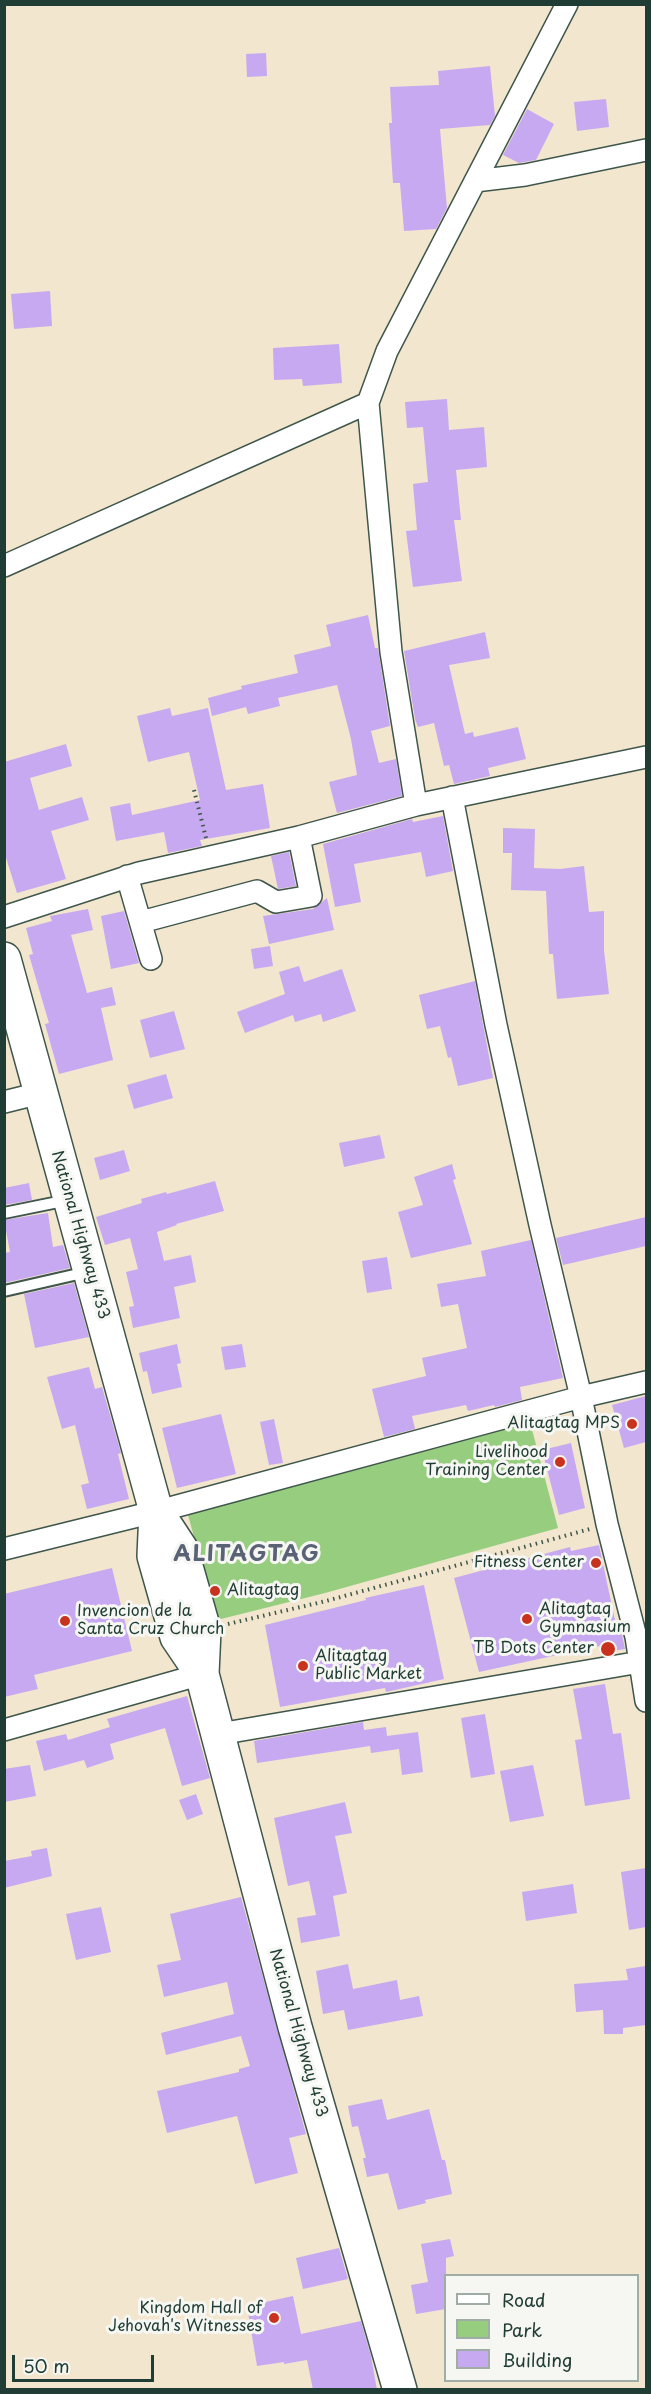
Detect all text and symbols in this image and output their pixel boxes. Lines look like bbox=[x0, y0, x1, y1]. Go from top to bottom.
street label: National Highway 433 bbox=[47, 1149, 113, 1321]
place label: Alitagtag MPS bbox=[507, 1414, 620, 1434]
marker: Alitagtag MPS bbox=[625, 1417, 639, 1431]
place label: Livelihood Training Center bbox=[425, 1443, 548, 1481]
marker: Livelihood Training Center bbox=[553, 1455, 567, 1469]
district label: ALITAGTAG bbox=[176, 1542, 318, 1568]
place label: Fitness Center bbox=[474, 1553, 584, 1573]
marker: Fitness Center bbox=[589, 1556, 603, 1570]
place label: Alitagtag bbox=[227, 1581, 299, 1601]
marker: Alitagtag bbox=[208, 1584, 222, 1598]
place label: Alitagtag Gymnasium bbox=[539, 1600, 631, 1638]
place label: Invencion de la Santa Cruz Church bbox=[77, 1602, 224, 1640]
marker: Alitagtag Gymnasium bbox=[520, 1612, 534, 1626]
marker: Invencion de la Santa Cruz Church bbox=[58, 1614, 72, 1628]
place label: TB Dots Center bbox=[473, 1639, 594, 1659]
marker: TB Dots Center bbox=[599, 1640, 617, 1658]
place label: Alitagtag Public Market bbox=[315, 1647, 422, 1685]
marker: Alitagtag Public Market bbox=[296, 1659, 310, 1673]
street label: National Highway 433 bbox=[265, 1947, 331, 2119]
legend bbox=[444, 2274, 639, 2382]
text: Road bbox=[502, 2286, 546, 2313]
place label: Kingdom Hall of Jehovah's Witnesses bbox=[108, 2299, 262, 2337]
marker: Kingdom Hall of Jehovah's Witnesses bbox=[267, 2311, 281, 2325]
text: Park bbox=[502, 2316, 542, 2343]
scale bar bbox=[15, 2343, 158, 2381]
text: Building bbox=[502, 2346, 572, 2373]
text: 50 m bbox=[23, 2352, 70, 2379]

